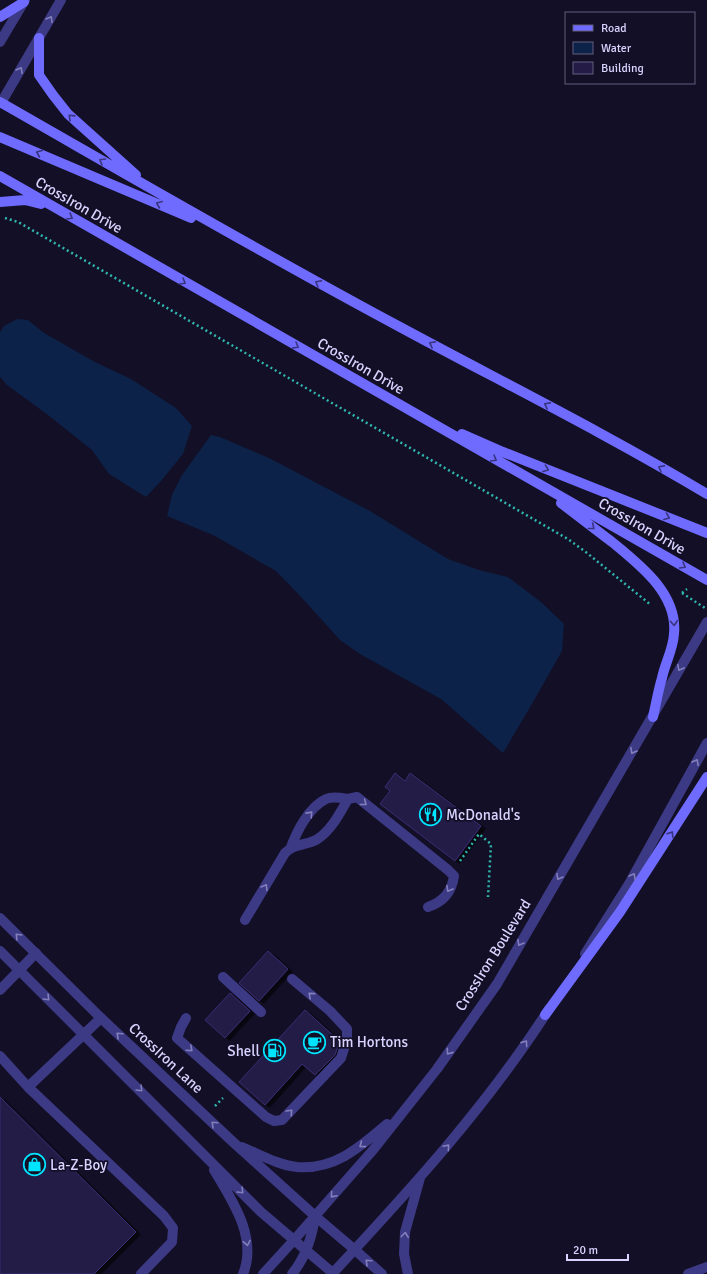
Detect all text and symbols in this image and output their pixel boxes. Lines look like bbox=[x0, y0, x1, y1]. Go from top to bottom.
legend bbox=[565, 12, 695, 84]
one-way arrow bbox=[45, 16, 52, 23]
text: Road bbox=[601, 21, 627, 36]
text: Water bbox=[601, 41, 632, 56]
text: Building bbox=[601, 61, 644, 76]
one-way arrow bbox=[16, 67, 23, 74]
one-way arrow bbox=[68, 114, 76, 122]
one-way arrow bbox=[36, 150, 43, 158]
one-way arrow bbox=[99, 158, 106, 165]
street label: CrossIron Drive bbox=[32, 173, 126, 237]
one-way arrow bbox=[155, 201, 163, 209]
one-way arrow bbox=[66, 212, 73, 220]
one-way arrow bbox=[179, 277, 186, 284]
one-way arrow bbox=[314, 280, 322, 287]
street label: CrossIron Drive bbox=[314, 334, 408, 398]
one-way arrow bbox=[429, 341, 436, 349]
one-way arrow bbox=[292, 342, 299, 349]
one-way arrow bbox=[544, 402, 551, 409]
one-way arrow bbox=[490, 454, 497, 461]
one-way arrow bbox=[543, 465, 550, 473]
one-way arrow bbox=[658, 465, 665, 472]
street label: CrossIron Drive bbox=[595, 494, 689, 558]
one-way arrow bbox=[664, 513, 671, 521]
one-way arrow bbox=[588, 522, 595, 529]
one-way arrow bbox=[679, 562, 686, 569]
one-way arrow bbox=[669, 620, 678, 626]
one-way arrow bbox=[678, 664, 685, 671]
one-way arrow bbox=[631, 747, 638, 754]
one-way arrow bbox=[692, 759, 699, 766]
one-way arrow bbox=[360, 798, 367, 805]
restaurant icon: McDonald's bbox=[417, 802, 443, 828]
place label: McDonald's bbox=[446, 806, 521, 824]
one-way arrow bbox=[305, 811, 312, 818]
one-way arrow bbox=[666, 831, 674, 838]
one-way arrow bbox=[556, 873, 563, 880]
one-way arrow bbox=[629, 873, 636, 880]
one-way arrow bbox=[261, 884, 268, 891]
one-way arrow bbox=[447, 885, 454, 892]
street label: CrossIron Boulevard bbox=[451, 896, 535, 1014]
one-way arrow bbox=[15, 933, 23, 941]
one-way arrow bbox=[518, 939, 525, 947]
one-way arrow bbox=[308, 992, 316, 999]
one-way arrow bbox=[42, 993, 50, 1001]
street label: CrossIron Lane bbox=[125, 1019, 207, 1097]
cafe icon: Tim Hortons bbox=[302, 1029, 328, 1055]
one-way arrow bbox=[116, 1032, 124, 1040]
place label: Tim Hortons bbox=[330, 1033, 409, 1051]
fuel station icon: Shell bbox=[262, 1038, 288, 1064]
one-way arrow bbox=[520, 1041, 527, 1048]
place label: Shell bbox=[227, 1042, 260, 1060]
one-way arrow bbox=[185, 1044, 193, 1052]
one-way arrow bbox=[446, 1048, 453, 1055]
one-way arrow bbox=[135, 1085, 142, 1092]
one-way arrow bbox=[285, 1109, 292, 1117]
one-way arrow bbox=[211, 1121, 219, 1129]
one-way arrow bbox=[359, 1140, 366, 1147]
one-way arrow bbox=[442, 1144, 450, 1152]
shop icon: La-Z-Boy bbox=[21, 1152, 47, 1178]
place label: La-Z-Boy bbox=[50, 1156, 107, 1174]
one-way arrow bbox=[236, 1187, 244, 1194]
one-way arrow bbox=[331, 1190, 338, 1198]
one-way arrow bbox=[401, 1232, 410, 1239]
scale bar bbox=[567, 1236, 628, 1262]
one-way arrow bbox=[242, 1240, 250, 1246]
text: 20 m bbox=[573, 1243, 598, 1258]
one-way arrow bbox=[366, 1260, 373, 1267]

